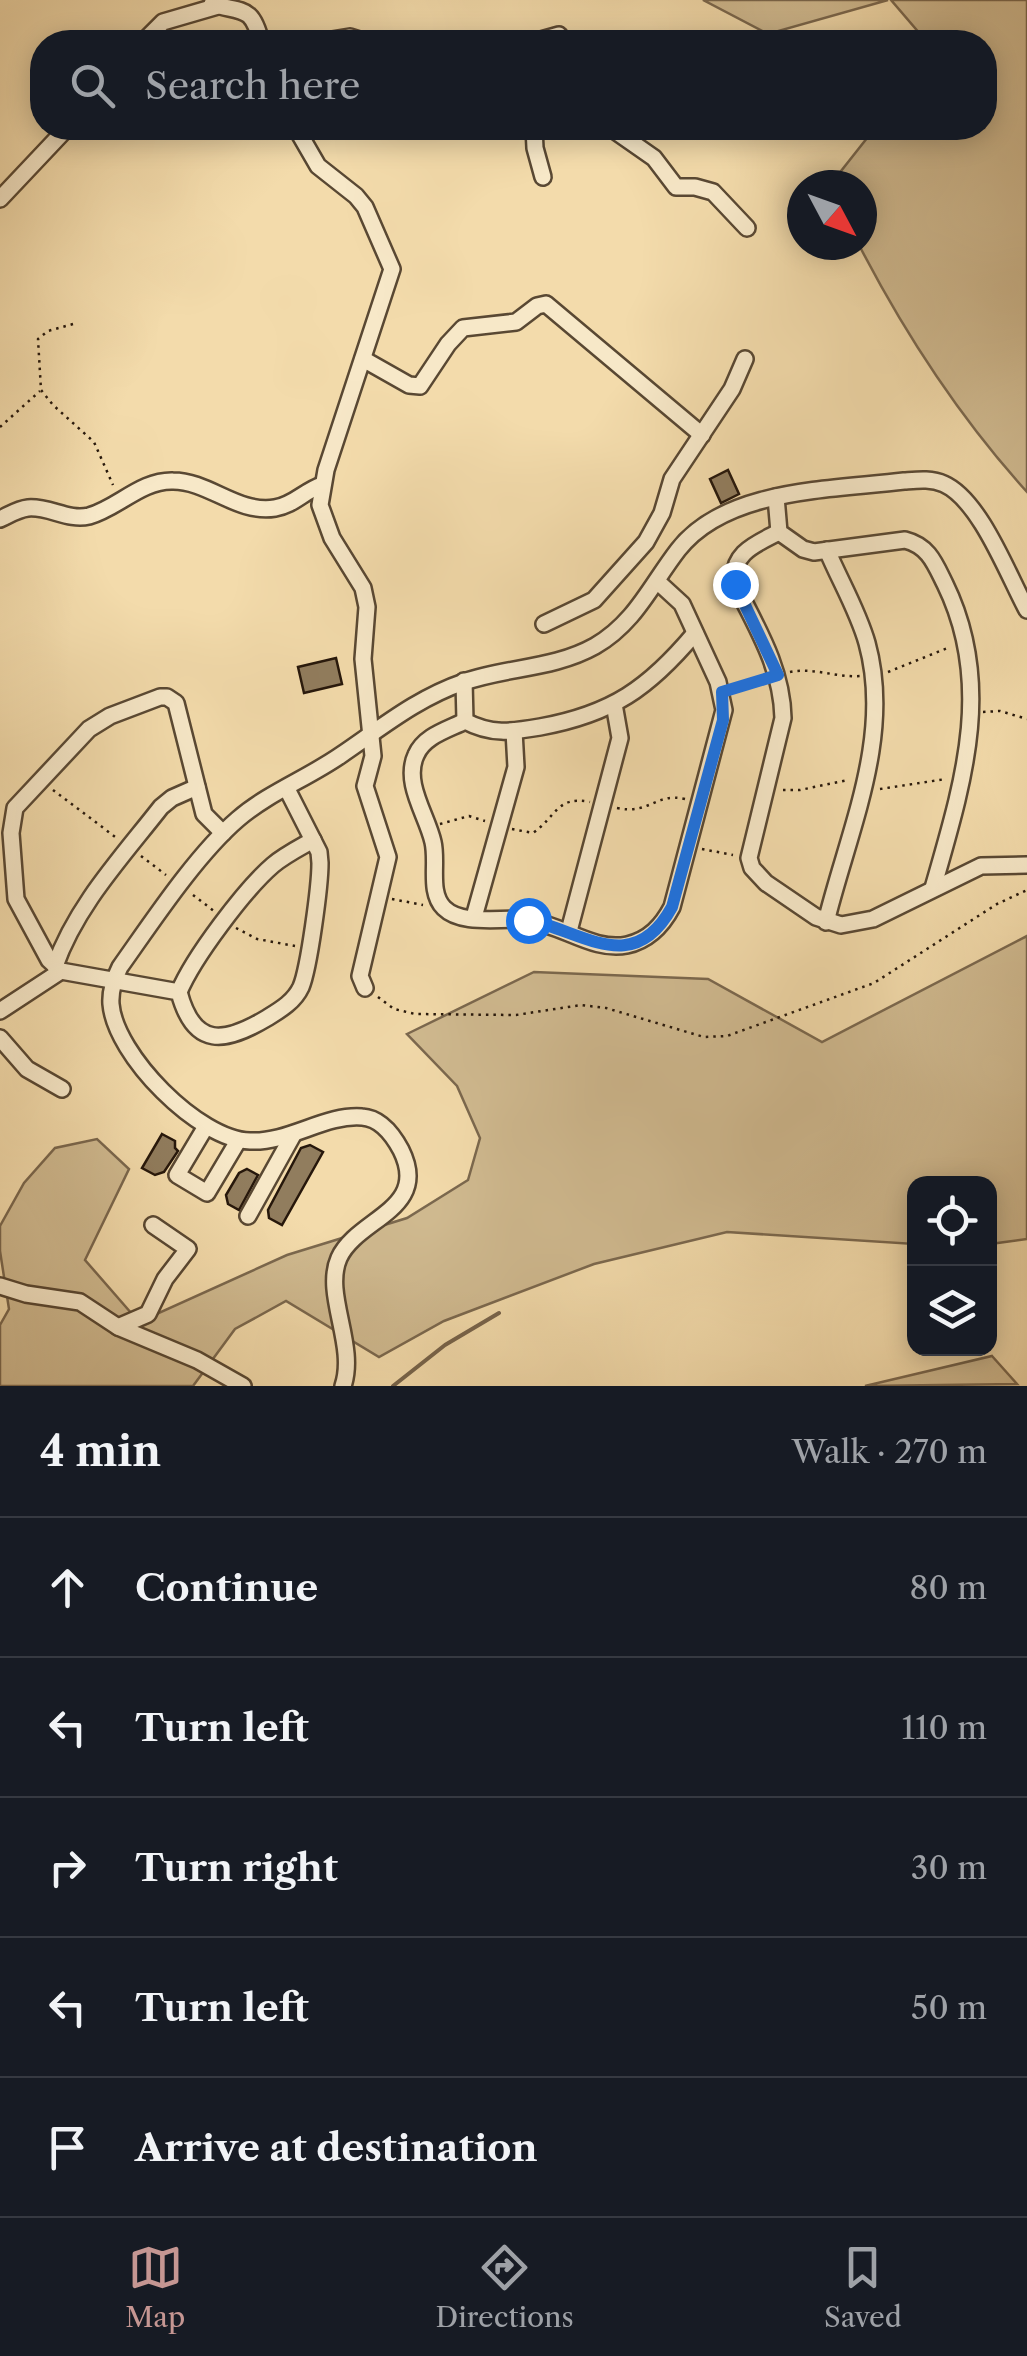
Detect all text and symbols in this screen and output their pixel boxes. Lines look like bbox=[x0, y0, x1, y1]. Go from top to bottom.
search box bbox=[30, 30, 997, 140]
icon: search bbox=[65, 58, 120, 113]
text: Search here bbox=[145, 62, 360, 109]
north arrow bbox=[787, 170, 877, 260]
route end bbox=[713, 562, 759, 608]
route start bbox=[506, 898, 552, 944]
map controls bbox=[907, 1176, 997, 1356]
button: locate bbox=[907, 1176, 997, 1266]
button: layers bbox=[907, 1266, 997, 1356]
text: 4 min bbox=[40, 1425, 161, 1477]
text: Walk · 270 m bbox=[792, 1432, 987, 1471]
icon: ahead bbox=[40, 1560, 95, 1615]
text: Continue bbox=[135, 1564, 318, 1611]
text: 80 m bbox=[909, 1568, 987, 1607]
icon: left bbox=[40, 1700, 95, 1755]
text: Turn left bbox=[135, 1704, 309, 1751]
text: 110 m bbox=[901, 1708, 987, 1747]
icon: right bbox=[40, 1840, 95, 1895]
text: Turn right bbox=[135, 1844, 338, 1891]
text: 30 m bbox=[911, 1848, 987, 1887]
icon: left bbox=[40, 1980, 95, 2035]
text: Turn left bbox=[135, 1984, 309, 2031]
text: 50 m bbox=[911, 1988, 987, 2027]
icon: arrive bbox=[40, 2120, 95, 2175]
text: Arrive at destination bbox=[135, 2124, 538, 2171]
tab: Map bbox=[125, 2240, 185, 2334]
tab: Directions bbox=[435, 2240, 574, 2334]
tab: Saved bbox=[824, 2240, 902, 2334]

